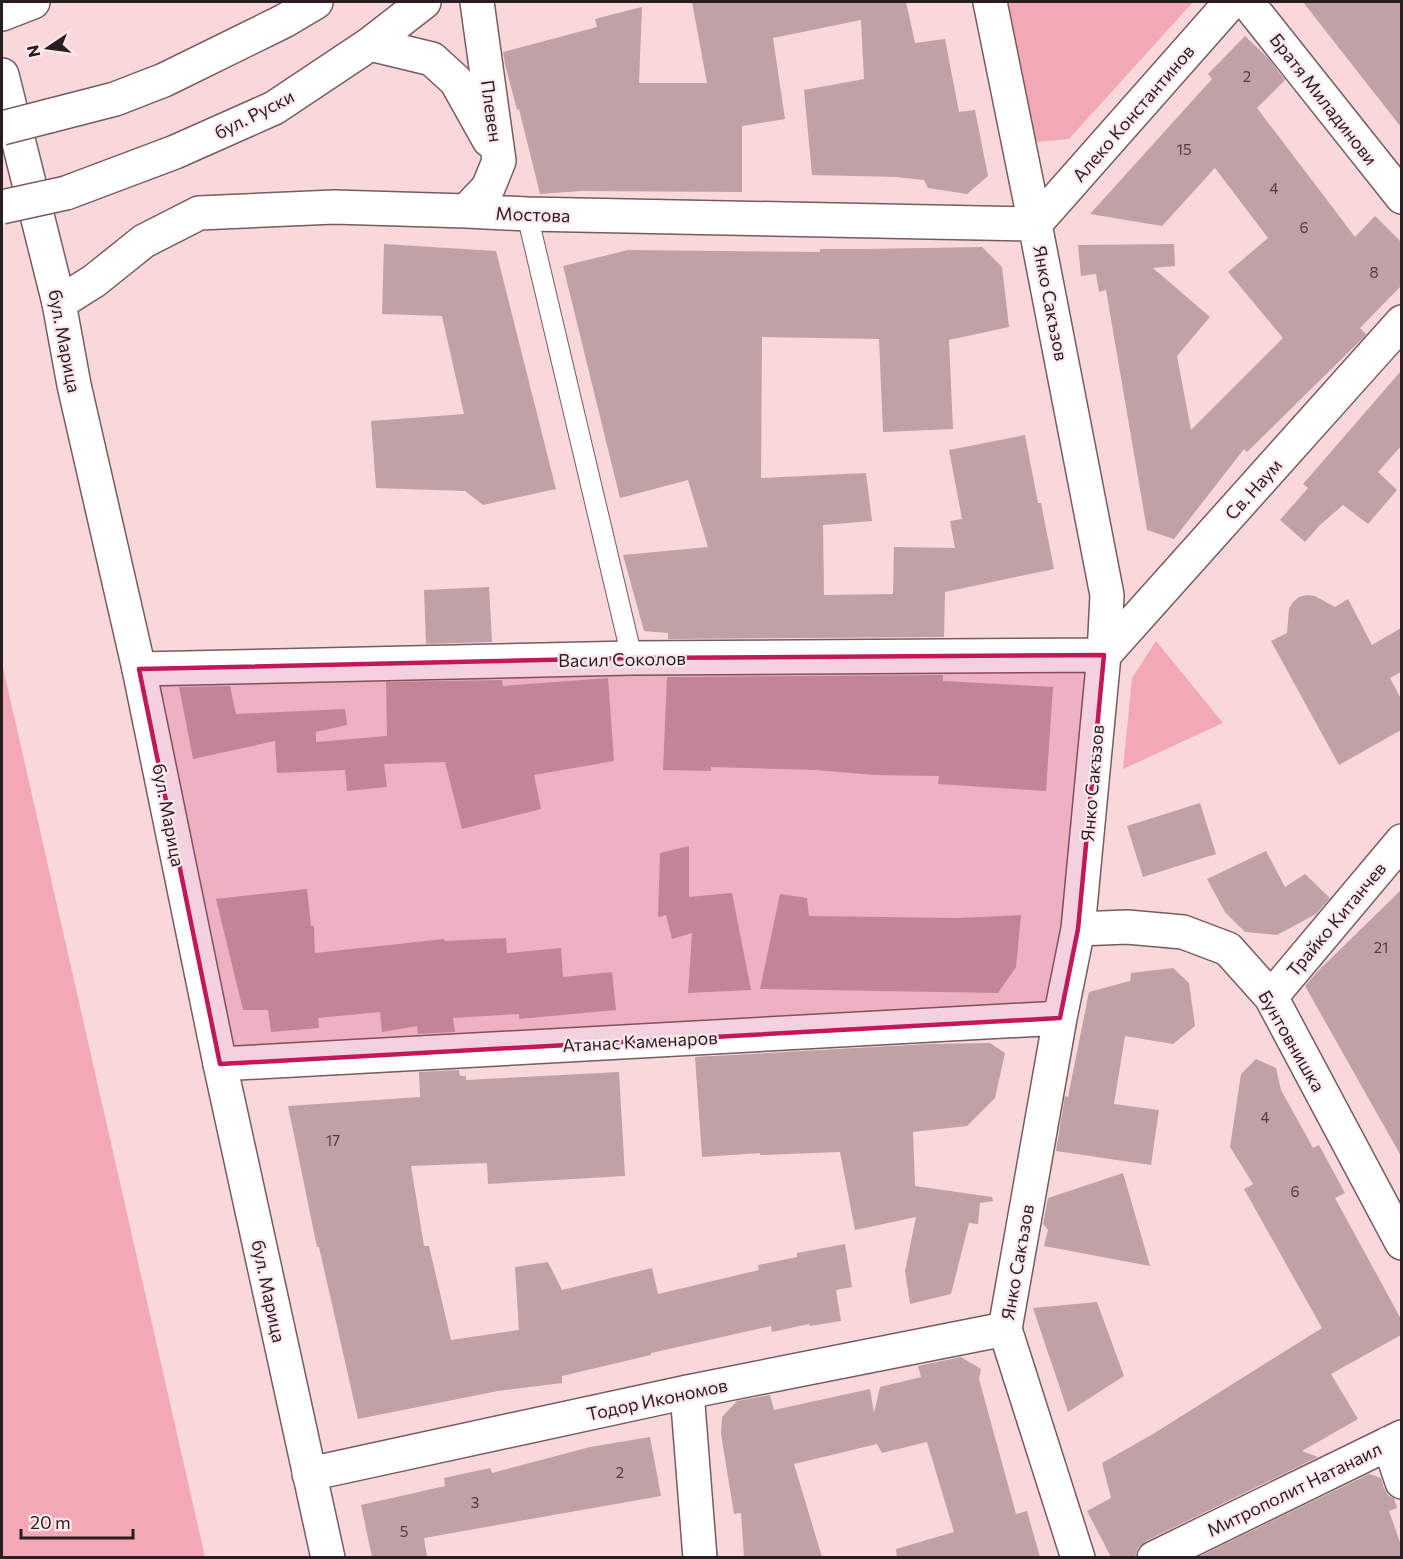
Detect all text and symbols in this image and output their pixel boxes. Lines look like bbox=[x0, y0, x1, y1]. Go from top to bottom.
north arrow bbox=[18, 18, 78, 78]
street label: Братя Миладинови bbox=[1266, 29, 1382, 169]
street label: Алеко Константинов bbox=[1067, 40, 1199, 186]
text: N bbox=[22, 44, 44, 59]
house number: 2 bbox=[1243, 67, 1251, 85]
street label: Плевен bbox=[477, 78, 507, 144]
street label: бул. Руски bbox=[210, 85, 298, 143]
house number: 15 bbox=[1176, 140, 1192, 158]
house number: 4 bbox=[1270, 179, 1279, 197]
street label: Мостова bbox=[495, 202, 571, 226]
house number: 6 bbox=[1299, 218, 1309, 236]
street label: Янко Сакъзов bbox=[1029, 243, 1073, 363]
house number: 8 bbox=[1369, 263, 1379, 281]
street label: бул. Марица bbox=[44, 288, 86, 394]
street label: Св. Наум bbox=[1220, 454, 1286, 524]
street label: Васил Соколов bbox=[558, 647, 686, 671]
street label: Янко Сакъзов bbox=[1076, 724, 1108, 842]
street label: бул. Марица bbox=[148, 762, 190, 868]
street label: Трайко Китанчев bbox=[1282, 857, 1390, 981]
house number: 21 bbox=[1374, 938, 1388, 956]
street label: Бунтовнишка bbox=[1254, 986, 1330, 1096]
street label: Атанас Каменаров bbox=[562, 1026, 718, 1056]
house number: 4 bbox=[1261, 1108, 1270, 1126]
house number: 17 bbox=[326, 1131, 340, 1149]
house number: 6 bbox=[1290, 1182, 1300, 1200]
street label: Янко Сакъзов bbox=[996, 1202, 1038, 1322]
street label: бул. Марица bbox=[247, 1238, 291, 1344]
street label: Тодор Икономов bbox=[584, 1373, 730, 1425]
street label: Митрополит Натанаил bbox=[1203, 1437, 1385, 1541]
house number: 2 bbox=[616, 1463, 624, 1481]
house number: 3 bbox=[471, 1493, 479, 1511]
scale bar bbox=[21, 1502, 134, 1540]
text: 20 m bbox=[30, 1511, 71, 1533]
house number: 5 bbox=[400, 1522, 408, 1540]

